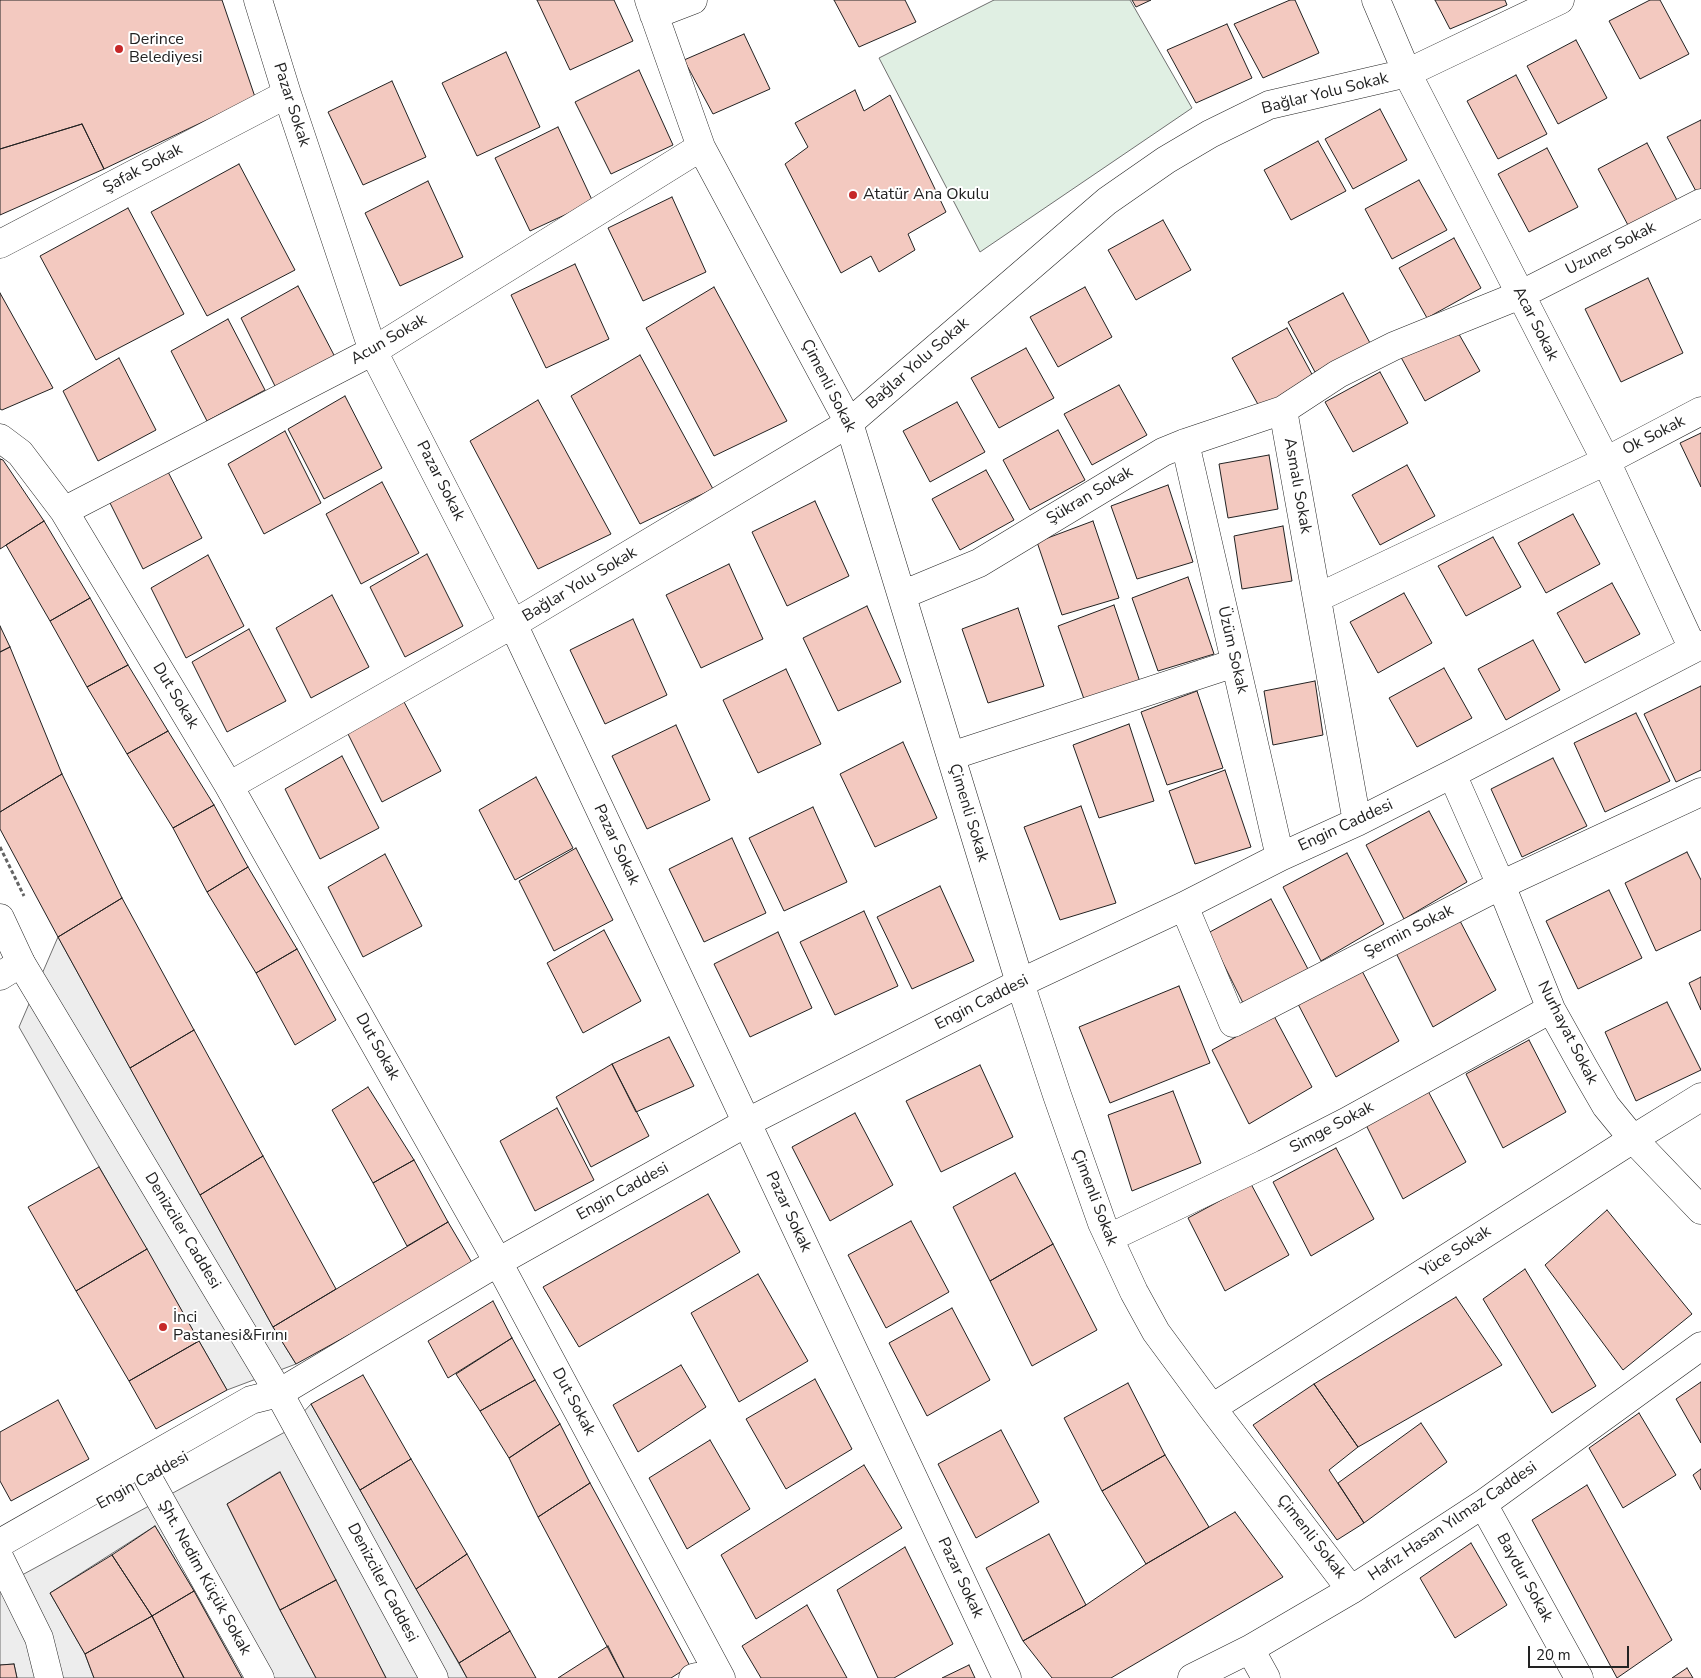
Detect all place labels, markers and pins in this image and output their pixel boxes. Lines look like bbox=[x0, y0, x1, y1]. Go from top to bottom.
place label: Derince Belediyesi bbox=[129, 30, 203, 68]
marker: Derince Belediyesi bbox=[113, 43, 125, 55]
place label: Atatür Ana Okulu bbox=[863, 185, 989, 205]
marker: Atatür Ana Okulu bbox=[847, 189, 859, 201]
place label: İnci Pastanesi&Fırını bbox=[173, 1308, 288, 1346]
marker: İnci Pastanesi&Fırını bbox=[157, 1321, 169, 1333]

